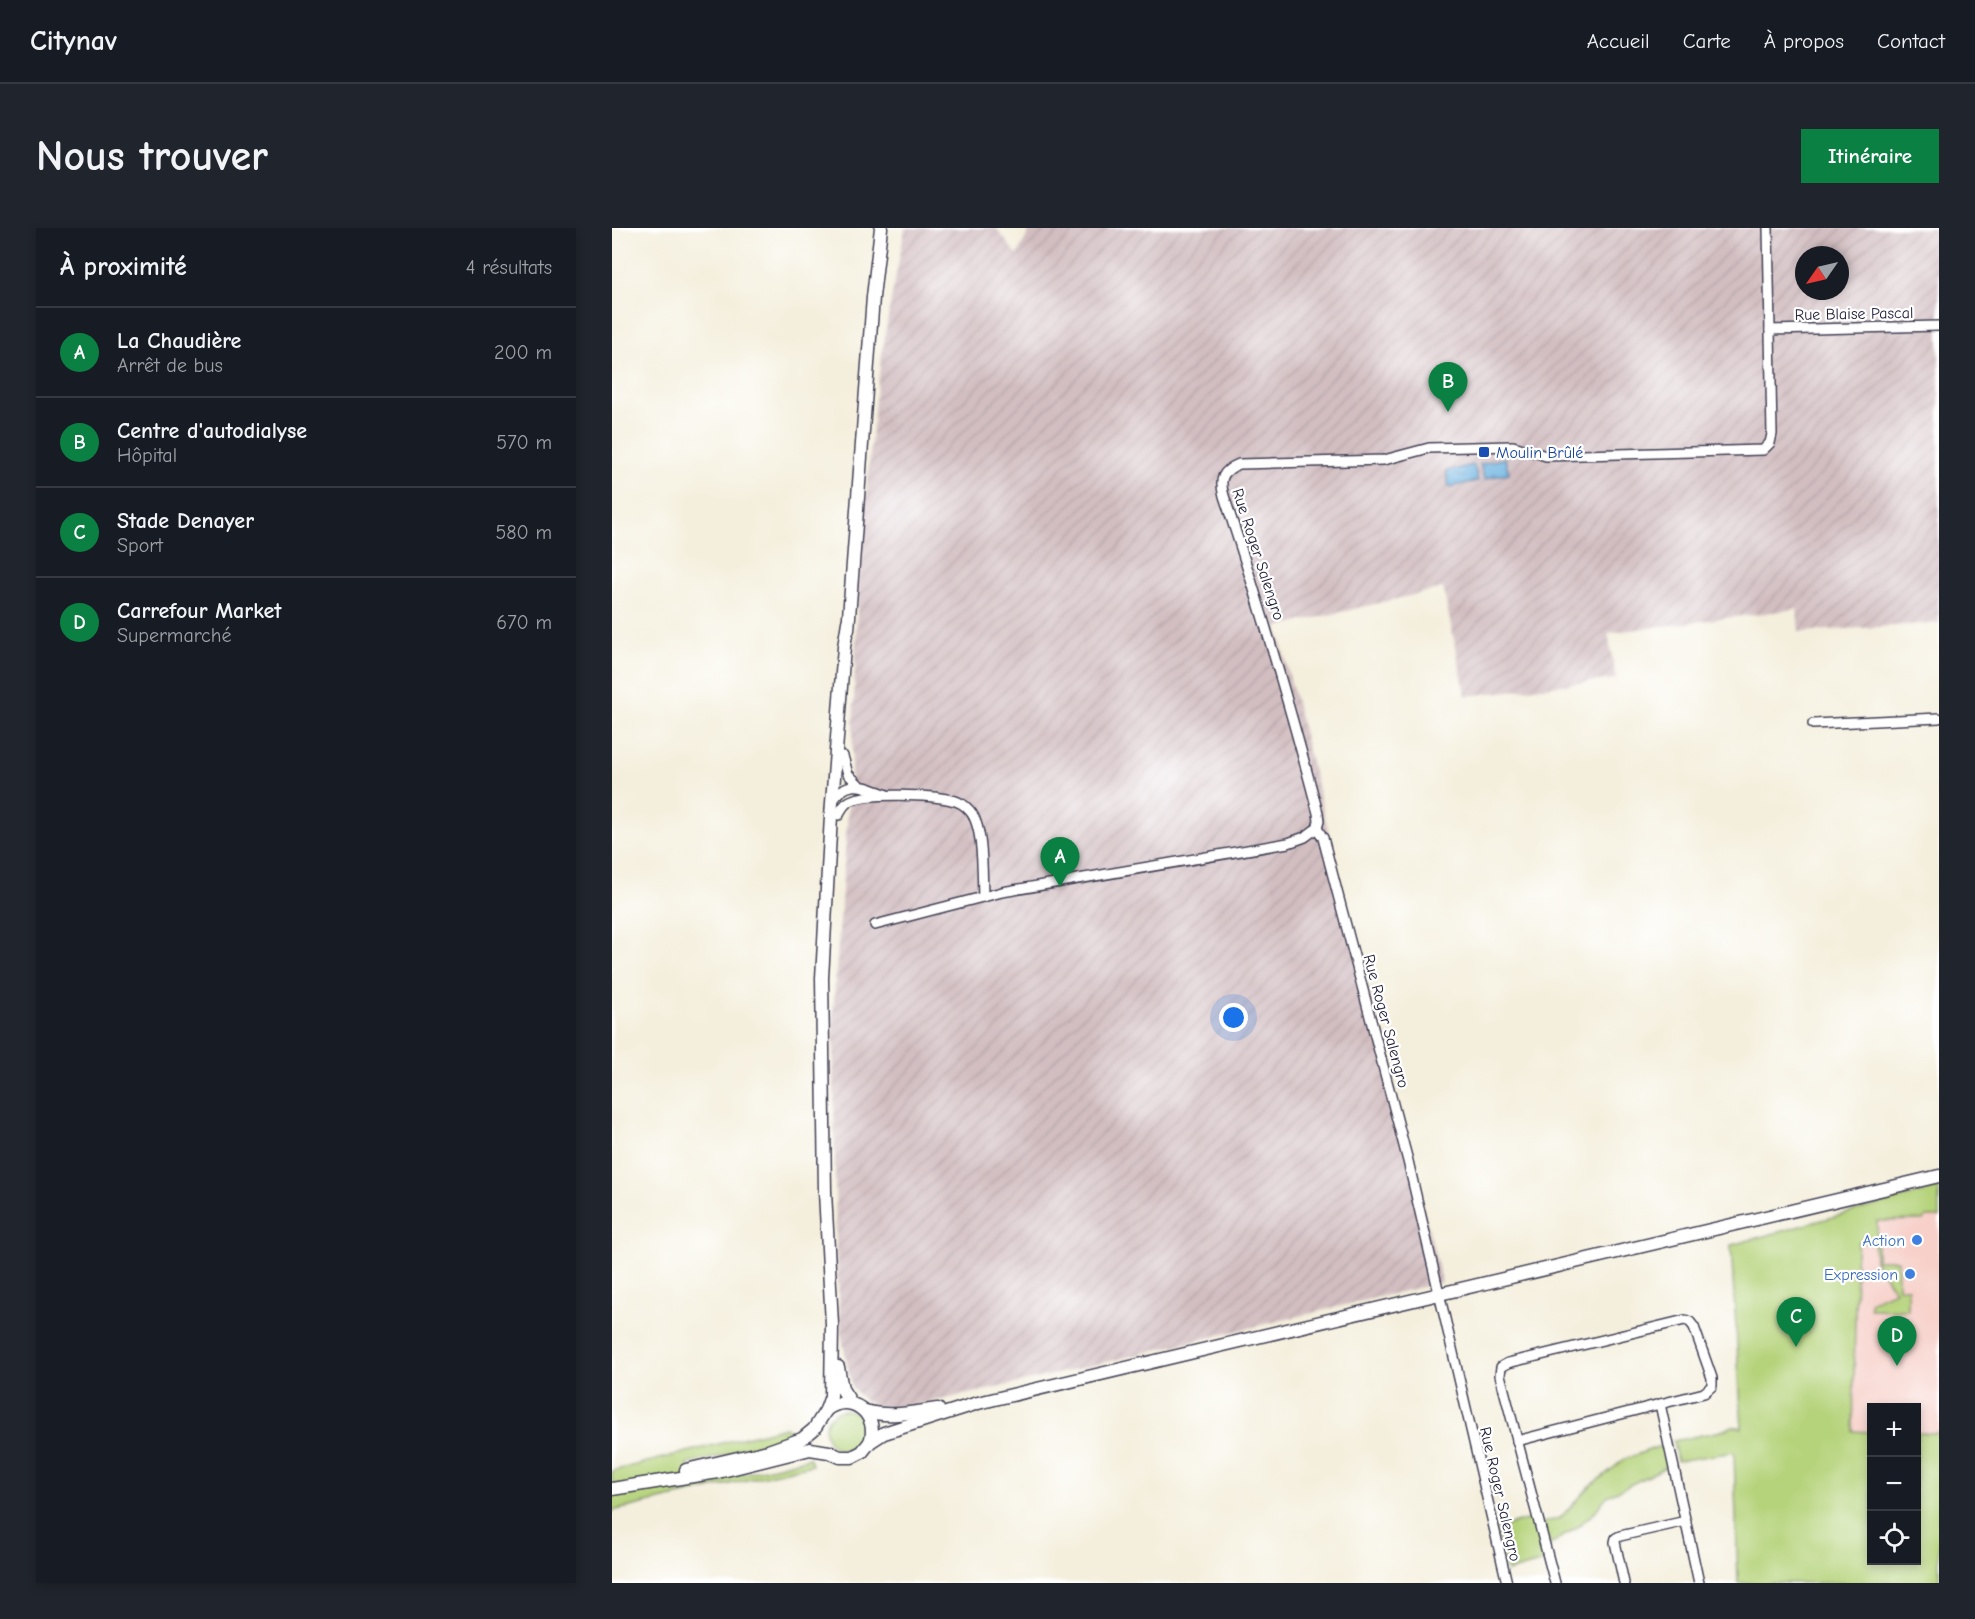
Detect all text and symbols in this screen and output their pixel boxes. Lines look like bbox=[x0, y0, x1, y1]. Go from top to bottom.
text: Citynav bbox=[30, 25, 117, 57]
text: Accueil bbox=[1587, 29, 1650, 53]
text: Carte bbox=[1683, 29, 1731, 53]
text: À propos bbox=[1764, 29, 1844, 53]
text: Contact bbox=[1877, 29, 1945, 53]
button: Itinéraire bbox=[1801, 129, 1939, 183]
text: Nous trouver bbox=[36, 132, 268, 181]
north arrow bbox=[1795, 246, 1849, 300]
text: À proximité bbox=[60, 252, 187, 282]
text: 4 résultats bbox=[466, 256, 552, 279]
street label: Rue Blaise Pascal bbox=[1794, 304, 1914, 324]
text: La Chaudière bbox=[117, 328, 241, 354]
text: A bbox=[74, 341, 85, 364]
text: 200 m bbox=[494, 341, 552, 364]
text: Arrêt de bus bbox=[117, 354, 223, 377]
pin: B bbox=[1428, 362, 1468, 412]
text: Centre d'autodialyse bbox=[117, 418, 307, 444]
text: B bbox=[73, 431, 86, 454]
text: 570 m bbox=[496, 431, 552, 454]
text: Hôpital bbox=[117, 444, 177, 467]
place label: Moulin Brûlé bbox=[1496, 444, 1583, 462]
marker: Moulin Brûlé bbox=[1477, 445, 1491, 459]
street label: Rue Roger Salengro bbox=[1228, 486, 1288, 623]
text: Stade Denayer bbox=[117, 508, 254, 534]
text: C bbox=[73, 521, 86, 544]
text: 580 m bbox=[495, 521, 552, 544]
text: Sport bbox=[117, 534, 163, 557]
text: Carrefour Market bbox=[117, 598, 282, 624]
text: D bbox=[73, 611, 86, 634]
text: 670 m bbox=[496, 611, 552, 634]
text: Supermarché bbox=[117, 624, 231, 647]
pin: A bbox=[1040, 838, 1080, 887]
street label: Rue Roger Salengro bbox=[1360, 952, 1413, 1090]
your location bbox=[1219, 1003, 1248, 1032]
place label: Action bbox=[1862, 1232, 1905, 1250]
marker: Action bbox=[1910, 1233, 1924, 1247]
place label: Expression bbox=[1824, 1266, 1898, 1284]
marker: Expression bbox=[1903, 1267, 1917, 1281]
pin: C bbox=[1776, 1298, 1816, 1347]
pin: D bbox=[1878, 1316, 1916, 1366]
map controls bbox=[1867, 1403, 1921, 1565]
button: + bbox=[1867, 1403, 1921, 1457]
street label: Rue Roger Salengro bbox=[1476, 1425, 1524, 1563]
button: − bbox=[1867, 1457, 1921, 1511]
button: locate bbox=[1867, 1511, 1921, 1565]

